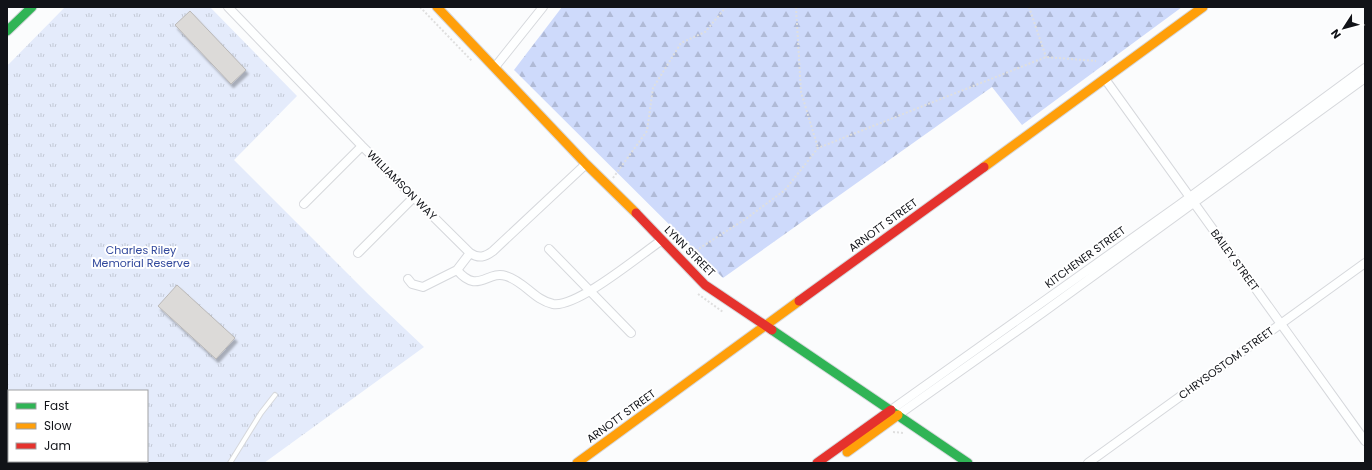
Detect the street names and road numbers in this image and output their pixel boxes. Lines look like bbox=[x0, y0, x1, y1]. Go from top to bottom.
street label: WILLIAMSON WAY bbox=[364, 147, 441, 224]
street label: ARNOTT STREET bbox=[845, 195, 921, 255]
street label: LYNN STREET bbox=[661, 222, 719, 280]
street label: KITCHENER STREET bbox=[1041, 222, 1129, 292]
street label: BAILEY STREET bbox=[1207, 226, 1263, 294]
street label: CHRYSOSTOM STREET bbox=[1175, 323, 1277, 403]
street label: ARNOTT STREET bbox=[583, 386, 659, 446]

